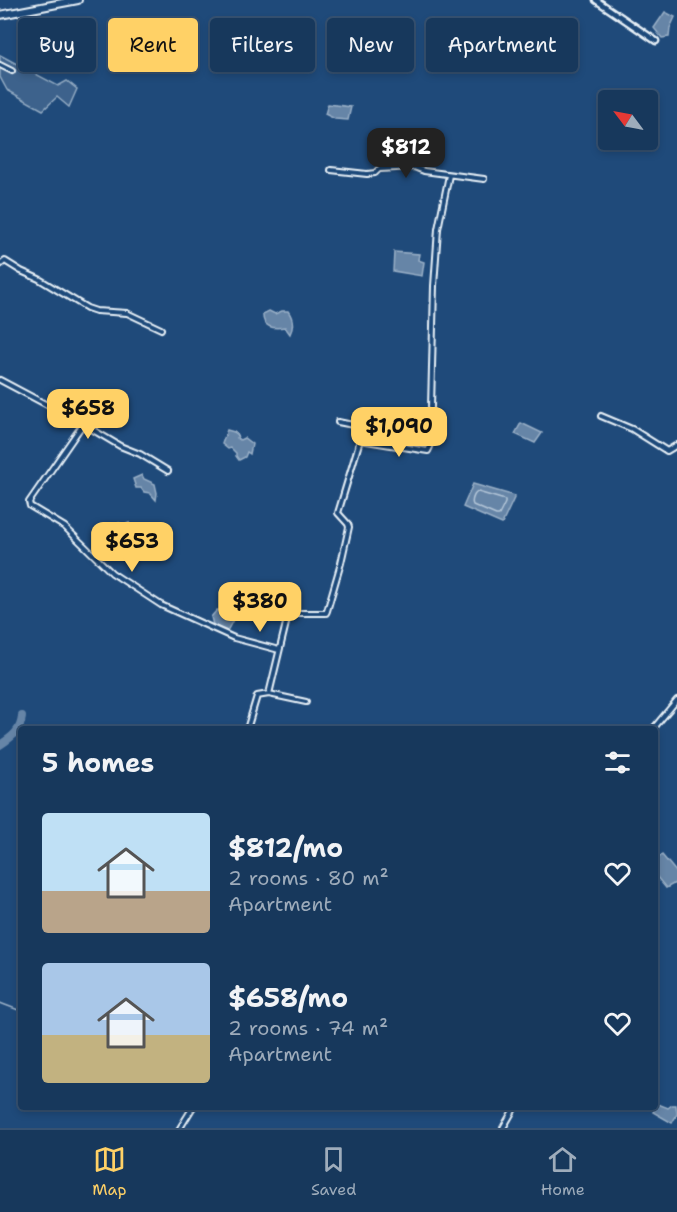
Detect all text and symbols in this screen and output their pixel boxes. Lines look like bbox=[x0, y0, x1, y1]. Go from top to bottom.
chip: Buy bbox=[18, 18, 96, 72]
chip: Rent bbox=[108, 18, 198, 72]
chip: Filters bbox=[210, 18, 315, 72]
chip: New bbox=[327, 18, 414, 72]
chip: Apartment bbox=[426, 18, 578, 72]
north arrow bbox=[598, 90, 658, 150]
map controls bbox=[598, 90, 658, 150]
pin: $812 bbox=[370, 128, 442, 179]
text: $812 bbox=[381, 134, 431, 160]
pin: $658 bbox=[52, 389, 124, 440]
text: $658 bbox=[61, 395, 115, 421]
pin: $1,090 bbox=[350, 407, 448, 458]
text: $1,090 bbox=[365, 413, 433, 439]
pin: $653 bbox=[96, 522, 168, 573]
text: $653 bbox=[105, 528, 159, 554]
pin: $380 bbox=[224, 582, 296, 633]
text: $380 bbox=[232, 588, 288, 614]
text: 5 homes bbox=[42, 745, 154, 780]
icon: filters bbox=[601, 746, 634, 779]
text: $812/mo bbox=[228, 830, 343, 865]
icon: home bbox=[90, 837, 162, 909]
icon: heart bbox=[601, 857, 634, 890]
text: 2 rooms · 80 m² bbox=[228, 865, 389, 891]
text: Apartment bbox=[228, 891, 332, 917]
text: $658/mo bbox=[228, 980, 348, 1015]
icon: home bbox=[90, 987, 162, 1059]
icon: heart bbox=[601, 1007, 634, 1040]
text: 2 rooms · 74 m² bbox=[228, 1015, 388, 1041]
text: Apartment bbox=[228, 1041, 332, 1067]
tab: Map bbox=[92, 1143, 126, 1200]
tab: Saved bbox=[311, 1143, 356, 1200]
tab: Home bbox=[541, 1143, 585, 1200]

